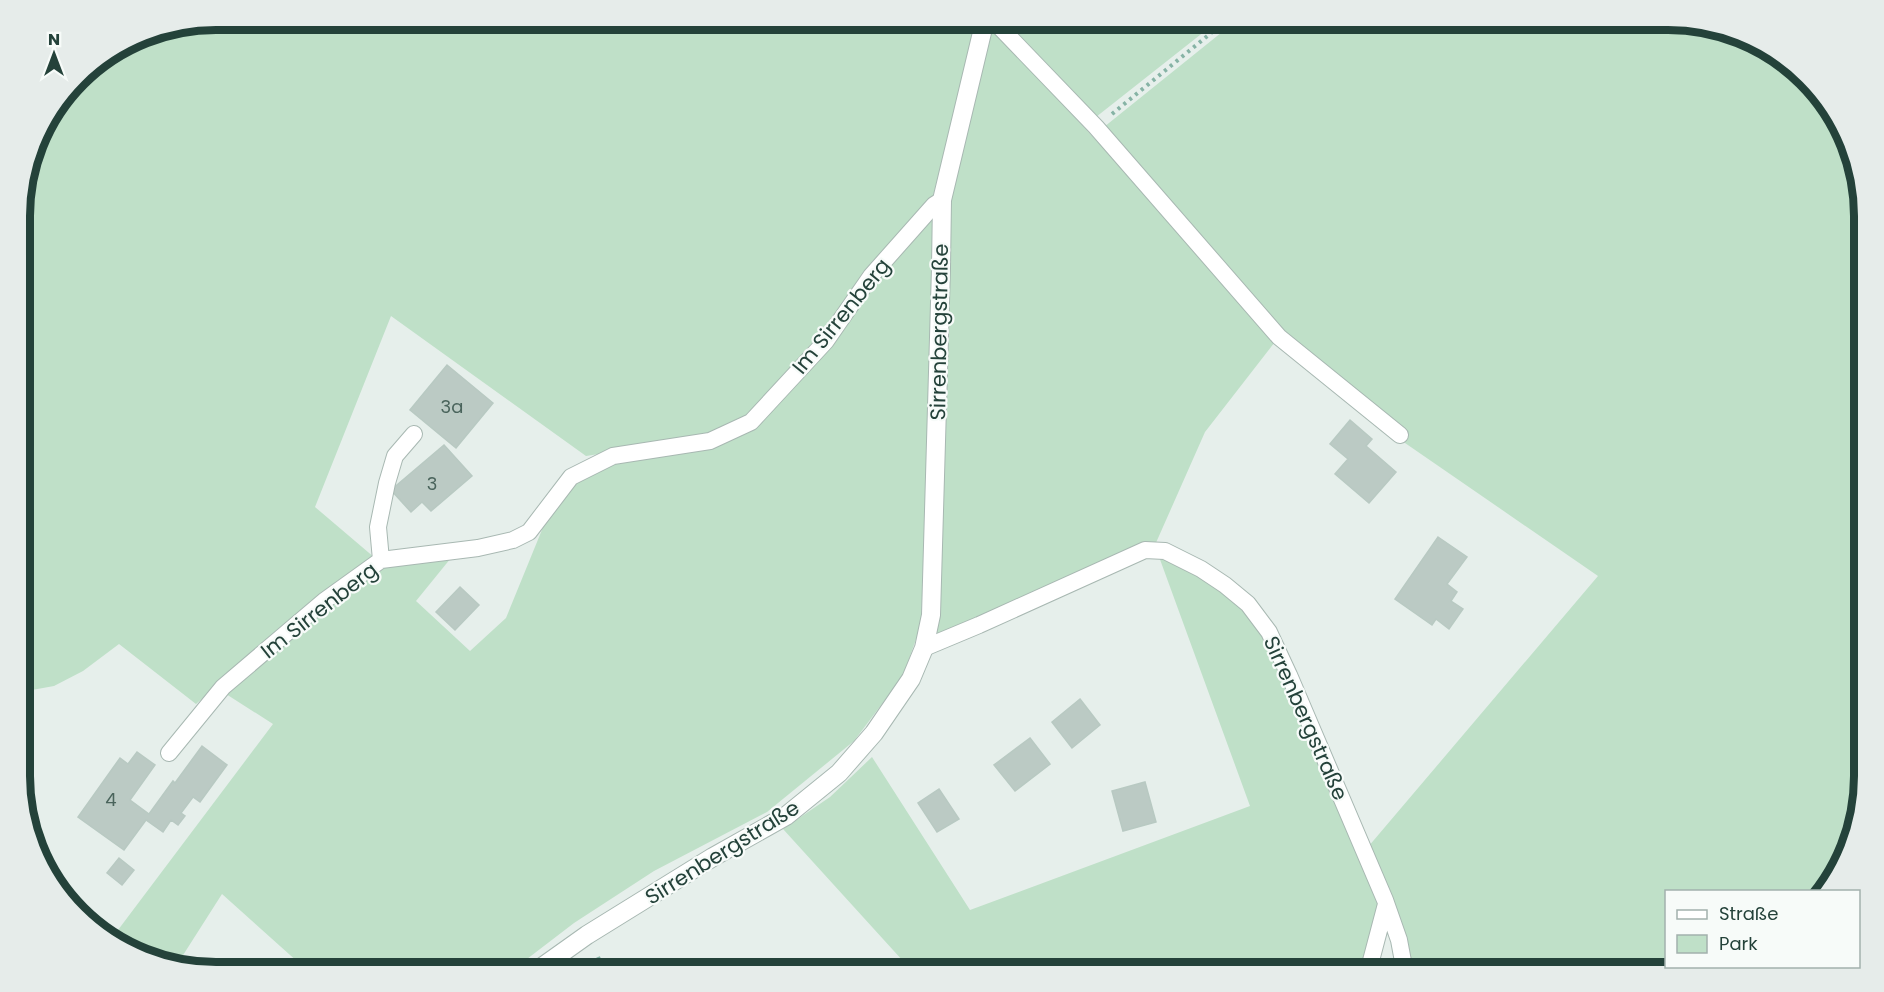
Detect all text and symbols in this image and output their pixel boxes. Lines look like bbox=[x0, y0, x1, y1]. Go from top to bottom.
north arrow bbox=[24, 24, 84, 84]
text: N bbox=[48, 28, 60, 51]
street label: Sirrenbergstraße bbox=[923, 243, 955, 421]
street label: Im Sirrenberg bbox=[785, 252, 897, 380]
house number: 3a bbox=[441, 394, 463, 419]
house number: 3 bbox=[427, 471, 437, 496]
street label: Im Sirrenberg bbox=[254, 555, 384, 665]
street label: Sirrenbergstraße bbox=[1257, 631, 1355, 805]
house number: 4 bbox=[105, 787, 117, 812]
street label: Sirrenbergstraße bbox=[639, 793, 805, 911]
legend bbox=[1665, 890, 1860, 968]
text: Straße bbox=[1719, 901, 1778, 926]
text: Park bbox=[1719, 931, 1758, 956]

